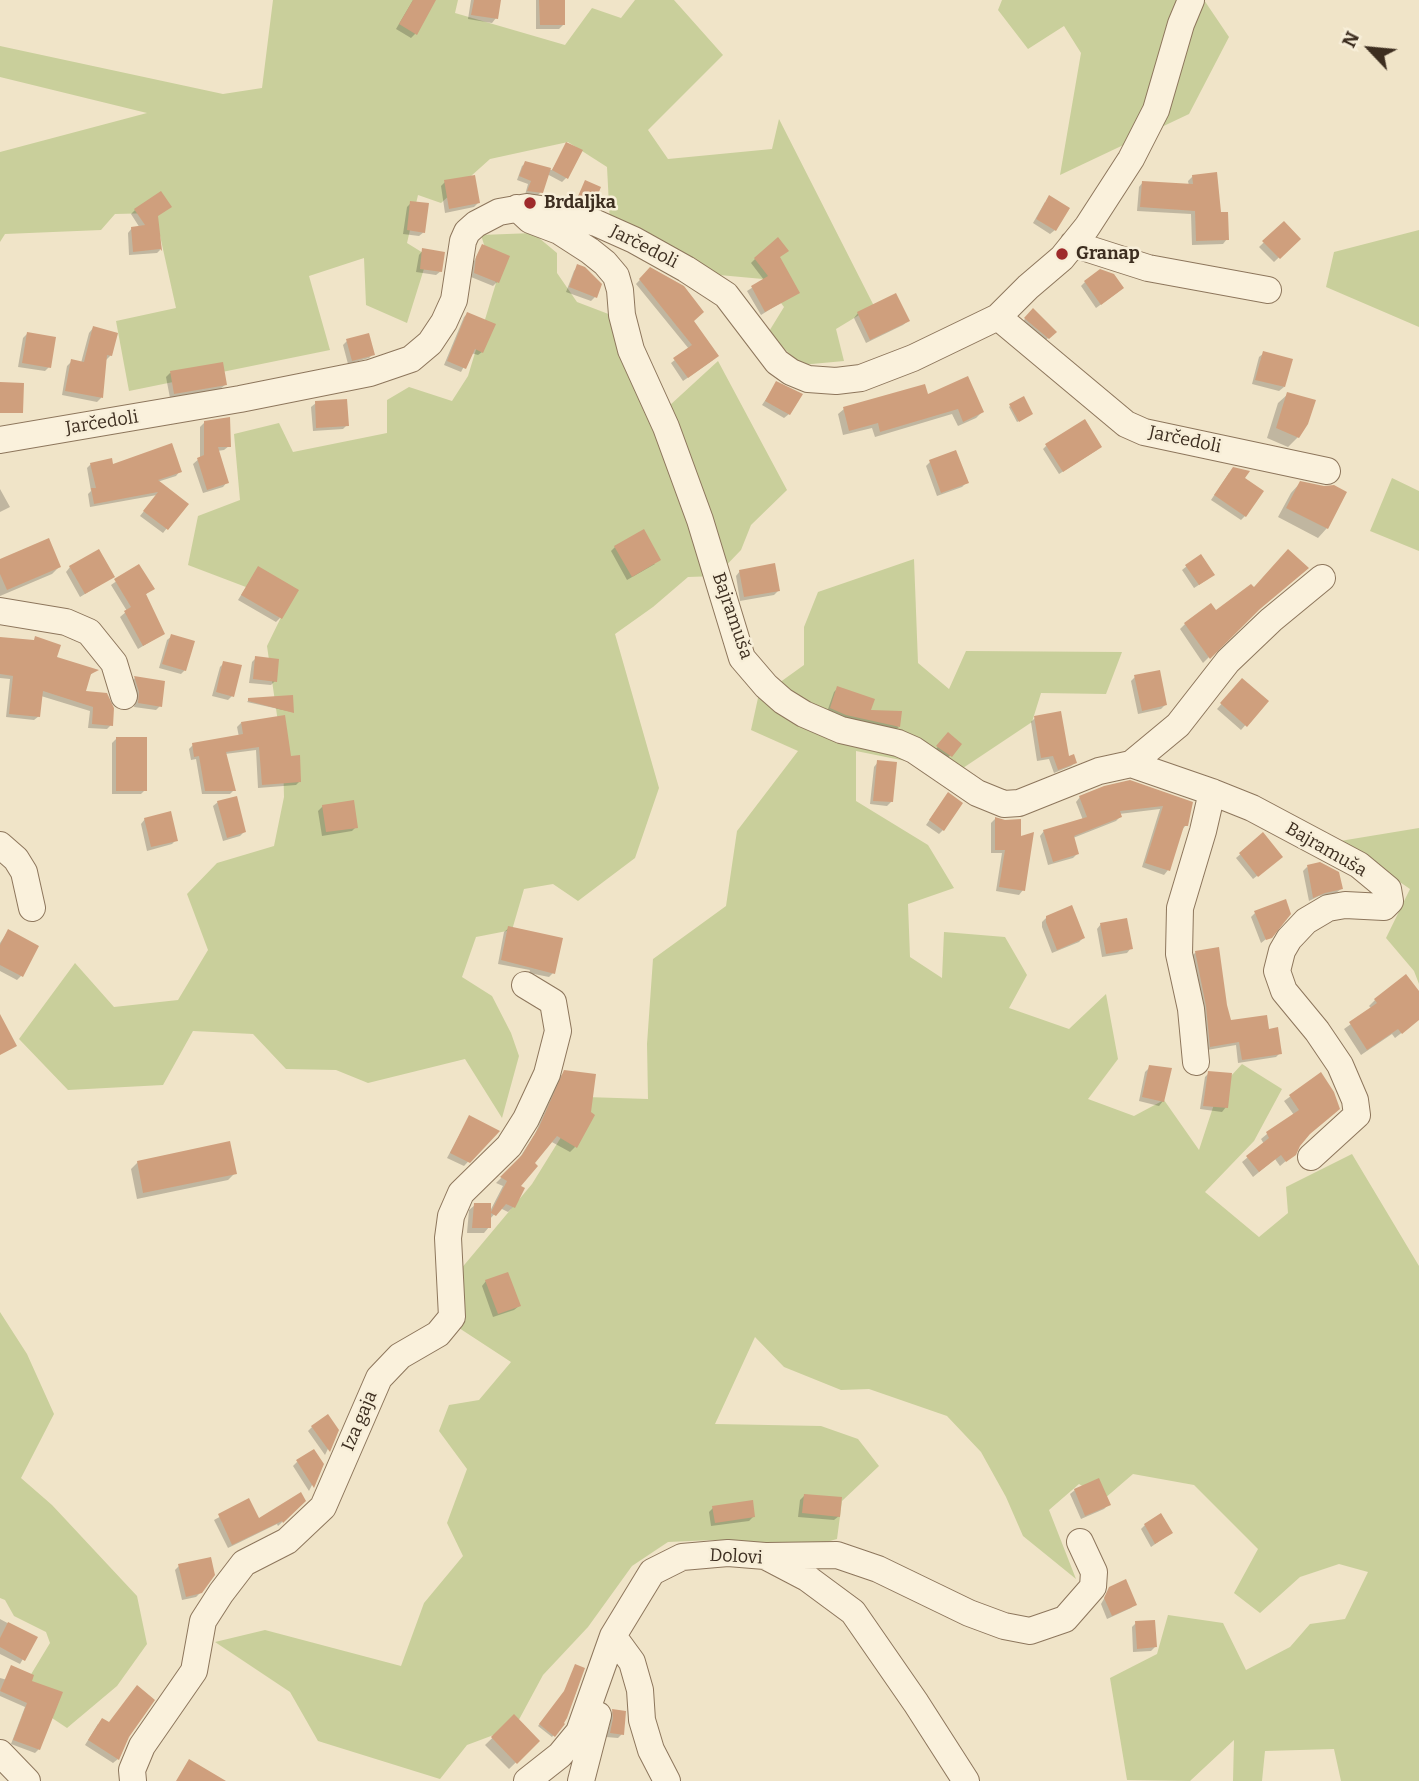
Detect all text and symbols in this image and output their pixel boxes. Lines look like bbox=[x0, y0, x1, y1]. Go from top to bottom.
north arrow bbox=[1335, 14, 1405, 84]
text: N bbox=[1337, 28, 1364, 51]
place label: Brdaljka bbox=[544, 192, 616, 214]
marker: Brdaljka bbox=[522, 195, 538, 211]
street label: Jarčedoli bbox=[606, 221, 682, 273]
place label: Granap bbox=[1076, 243, 1140, 265]
marker: Granap bbox=[1054, 246, 1070, 262]
street label: Jarčedoli bbox=[64, 407, 140, 439]
street label: Jarčedoli bbox=[1147, 422, 1223, 458]
street label: Bajramuša bbox=[707, 570, 757, 662]
street label: Bajramuša bbox=[1282, 818, 1370, 882]
street label: Iza gaja bbox=[338, 1388, 382, 1454]
street label: Dolovi bbox=[709, 1545, 763, 1569]

